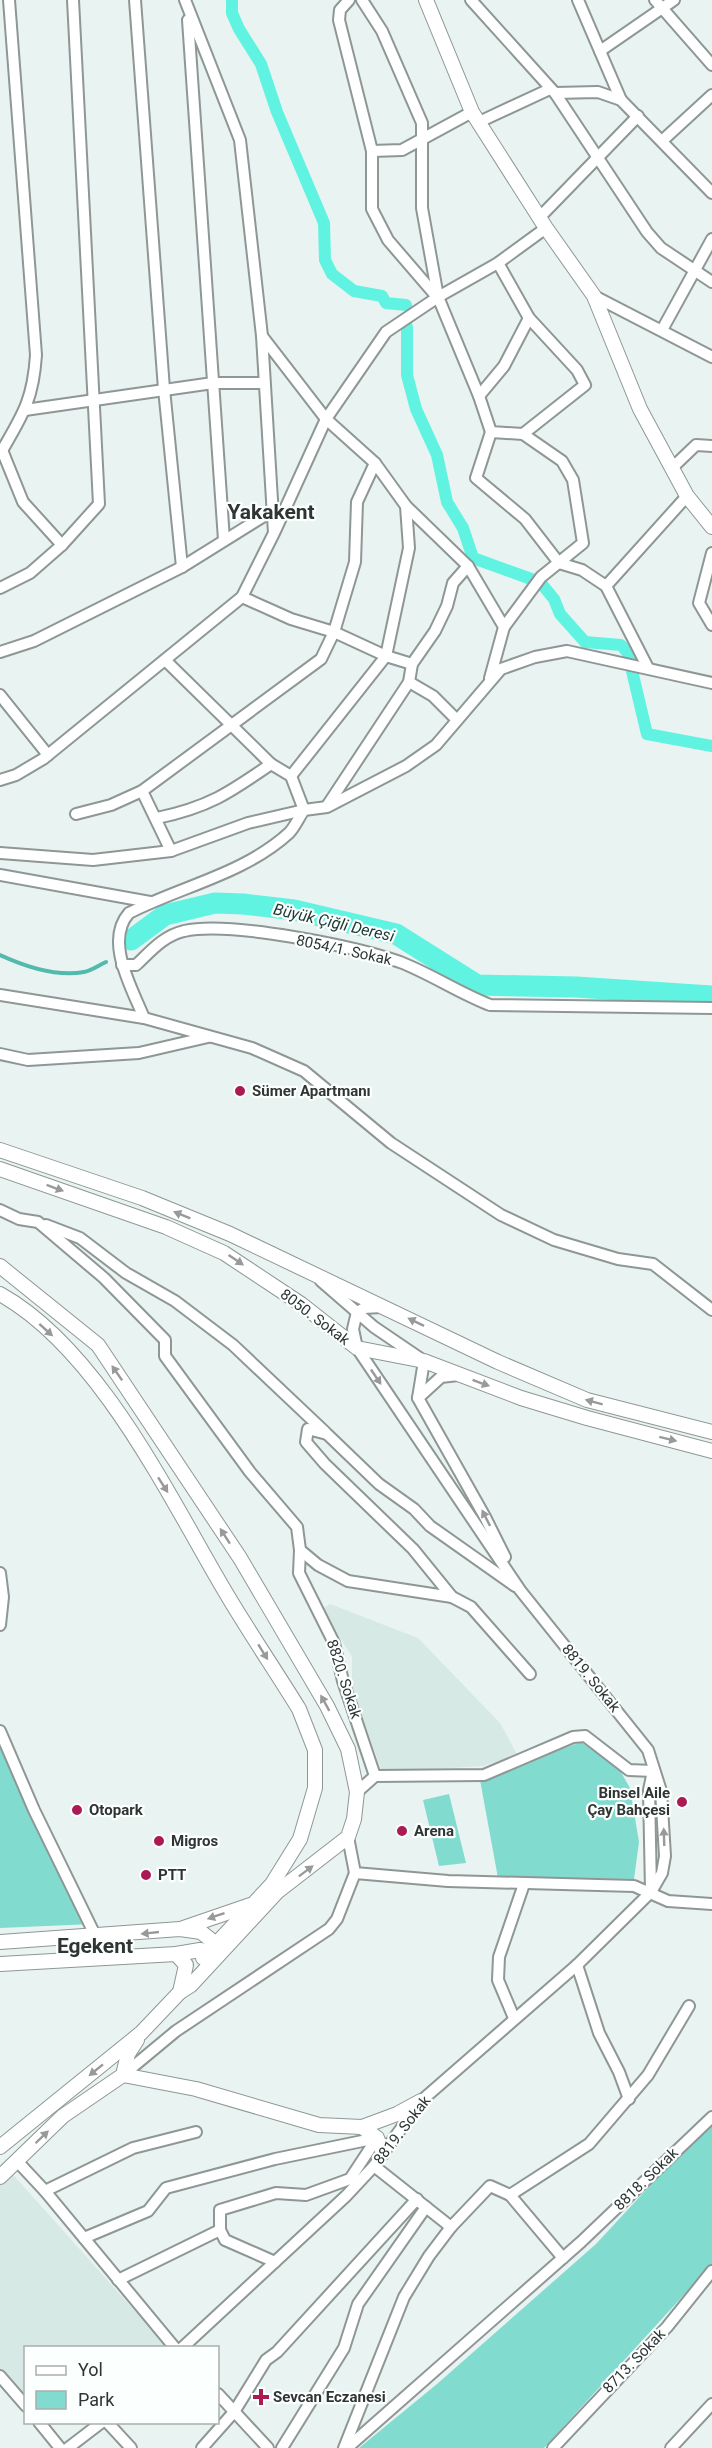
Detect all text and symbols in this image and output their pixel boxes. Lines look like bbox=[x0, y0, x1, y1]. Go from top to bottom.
district label: Yakakent bbox=[227, 500, 315, 524]
water label: Büyük Çiğli Deresi bbox=[272, 899, 396, 946]
street label: 8054/1. Sokak bbox=[295, 931, 394, 969]
place label: Sümer Apartmanı bbox=[252, 1082, 371, 1100]
marker: Sümer Apartmanı bbox=[233, 1084, 247, 1098]
one-way arrow bbox=[47, 1183, 65, 1193]
one-way arrow bbox=[173, 1210, 191, 1219]
one-way arrow bbox=[228, 1255, 244, 1266]
street label: 8050. Sokak bbox=[277, 1285, 354, 1349]
one-way arrow bbox=[408, 1318, 425, 1327]
one-way arrow bbox=[38, 1323, 53, 1336]
one-way arrow bbox=[112, 1365, 123, 1381]
one-way arrow bbox=[370, 1369, 381, 1385]
one-way arrow bbox=[472, 1378, 490, 1388]
one-way arrow bbox=[585, 1396, 603, 1406]
one-way arrow bbox=[658, 1434, 677, 1444]
one-way arrow bbox=[157, 1477, 168, 1493]
one-way arrow bbox=[481, 1510, 491, 1527]
one-way arrow bbox=[219, 1528, 231, 1544]
street label: 8820. Sokak bbox=[323, 1637, 365, 1721]
street label: 8819. Sokak bbox=[558, 1640, 624, 1716]
one-way arrow bbox=[257, 1644, 268, 1660]
one-way arrow bbox=[320, 1694, 330, 1711]
place label: Binsel Aile Çay Bahçesi bbox=[587, 1784, 670, 1819]
marker: Binsel Aile Çay Bahçesi bbox=[675, 1795, 689, 1809]
place label: Otopark bbox=[89, 1801, 144, 1819]
marker: Otopark bbox=[70, 1803, 84, 1817]
place label: Arena bbox=[414, 1822, 454, 1840]
marker: Arena bbox=[395, 1824, 409, 1838]
one-way arrow bbox=[660, 1827, 669, 1846]
place label: Migros bbox=[171, 1832, 218, 1850]
marker: Migros bbox=[152, 1834, 166, 1848]
one-way arrow bbox=[299, 1865, 314, 1877]
place label: PTT bbox=[158, 1866, 186, 1884]
marker: PTT bbox=[139, 1868, 153, 1882]
one-way arrow bbox=[207, 1912, 225, 1921]
one-way arrow bbox=[140, 1928, 159, 1938]
district label: Egekent bbox=[57, 1934, 133, 1958]
one-way arrow bbox=[88, 2063, 103, 2075]
street label: 8819. Sokak bbox=[370, 2092, 435, 2168]
one-way arrow bbox=[35, 2130, 49, 2144]
street label: 8818. Sokak bbox=[610, 2144, 682, 2214]
street label: 8713. Sokak bbox=[599, 2325, 669, 2397]
legend bbox=[24, 2346, 219, 2424]
text: Yol bbox=[78, 2359, 103, 2380]
place label: Sevcan Eczanesi bbox=[273, 2388, 386, 2406]
text: Park bbox=[78, 2389, 115, 2410]
marker: Sevcan Eczanesi bbox=[254, 2390, 268, 2404]

